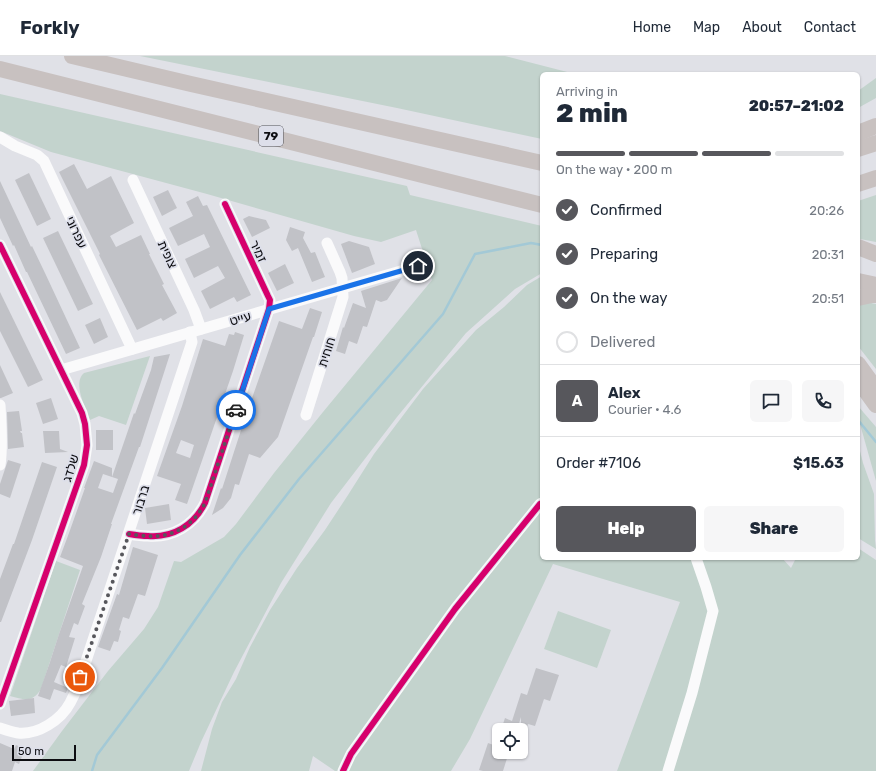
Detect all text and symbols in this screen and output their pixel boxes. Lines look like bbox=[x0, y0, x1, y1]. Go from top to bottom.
text: Forkly bbox=[20, 16, 80, 39]
text: Home bbox=[633, 19, 671, 36]
text: Map bbox=[693, 19, 720, 36]
text: About bbox=[742, 19, 782, 36]
text: Contact bbox=[804, 19, 856, 36]
text: Arriving in bbox=[556, 84, 618, 99]
text: 20:57–21:02 bbox=[749, 97, 844, 115]
text: 2 min bbox=[556, 98, 628, 129]
road number: 79 bbox=[259, 126, 283, 146]
text: On the way · 200 m bbox=[556, 162, 672, 177]
icon: check bbox=[556, 199, 578, 221]
text: Confirmed bbox=[590, 201, 662, 219]
text: 20:26 bbox=[809, 203, 844, 218]
street label: עפרוני bbox=[63, 214, 90, 251]
street label: צופית bbox=[155, 238, 181, 271]
street label: זמיר bbox=[247, 238, 270, 265]
icon: check bbox=[556, 243, 578, 265]
text: Preparing bbox=[590, 245, 658, 263]
text: 20:31 bbox=[812, 247, 844, 262]
pin bbox=[401, 249, 435, 283]
icon: home bbox=[407, 255, 429, 277]
icon: check bbox=[556, 287, 578, 309]
text: On the way bbox=[590, 289, 668, 307]
text: 20:51 bbox=[812, 291, 844, 306]
street label: עייט bbox=[228, 308, 253, 329]
text: Delivered bbox=[590, 333, 655, 351]
street label: חוחית bbox=[315, 335, 338, 369]
button: chat bbox=[750, 380, 792, 422]
button: phone bbox=[802, 380, 844, 422]
text: Alex bbox=[608, 384, 641, 402]
courier bbox=[216, 390, 256, 430]
text: A bbox=[572, 392, 582, 410]
icon: car bbox=[225, 399, 247, 421]
text: Courier · 4.6 bbox=[608, 402, 681, 417]
street label: שלדג bbox=[59, 452, 82, 484]
text: Order #7106 bbox=[556, 454, 641, 472]
text: $15.63 bbox=[793, 454, 844, 472]
street label: ברבור bbox=[129, 483, 152, 517]
button: Help bbox=[556, 506, 696, 552]
button: Share bbox=[704, 506, 844, 552]
pin bbox=[63, 660, 97, 694]
icon: bag bbox=[69, 666, 91, 688]
map controls bbox=[492, 723, 528, 759]
button: locate bbox=[492, 723, 528, 759]
scale bar bbox=[12, 743, 76, 762]
text: 50 m bbox=[18, 745, 44, 758]

